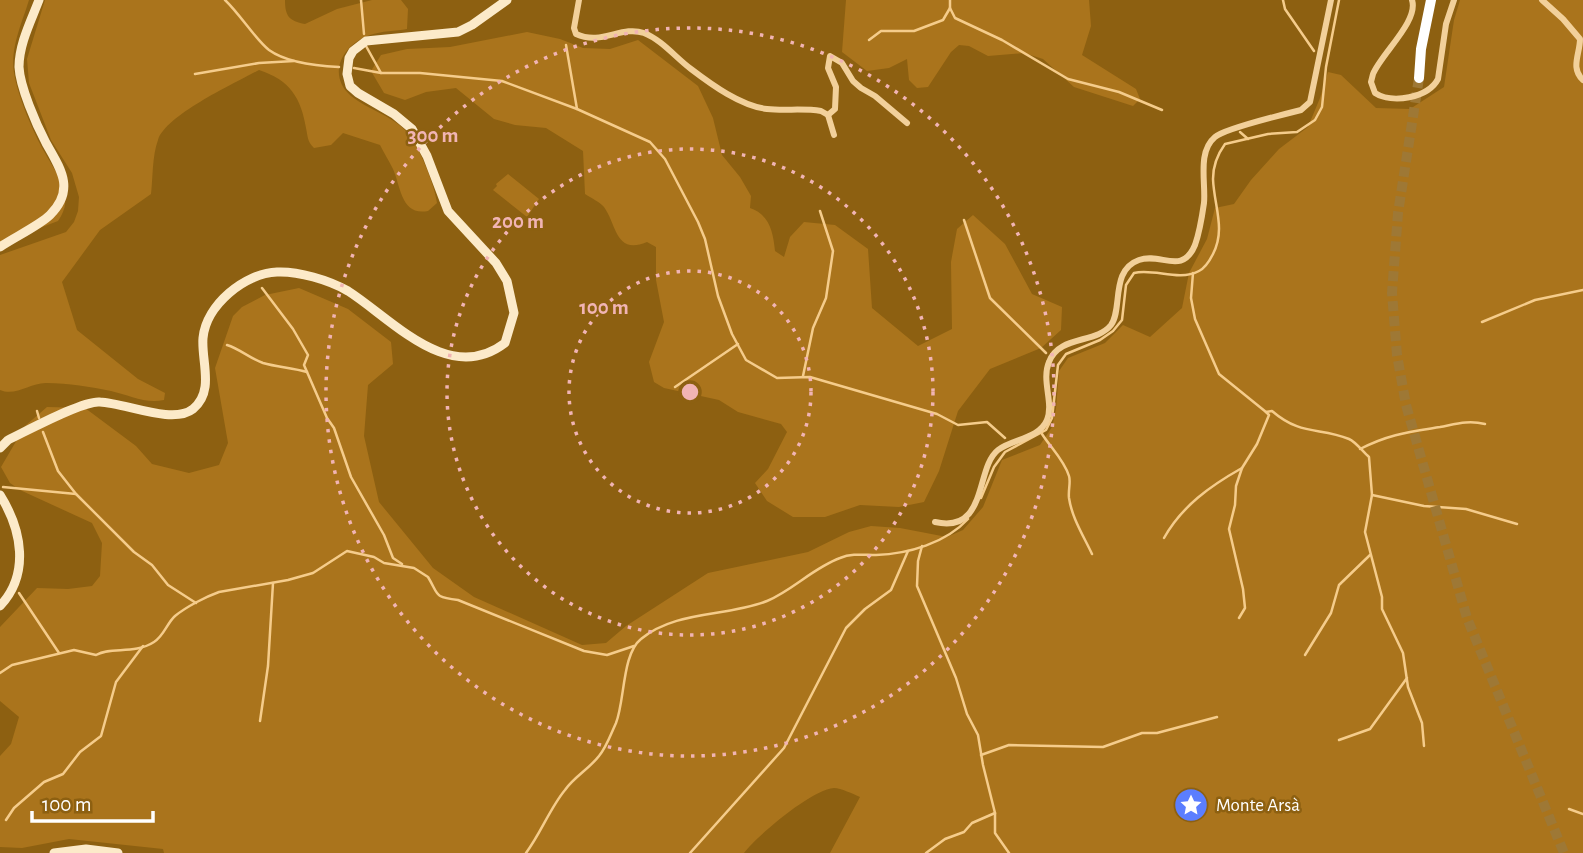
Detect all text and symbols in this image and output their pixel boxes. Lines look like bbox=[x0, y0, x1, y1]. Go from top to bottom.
text: 300 m bbox=[407, 125, 459, 146]
text: 200 m bbox=[492, 211, 544, 232]
text: 100 m bbox=[579, 297, 629, 318]
centre of rings bbox=[678, 380, 702, 404]
scale bar bbox=[32, 780, 152, 824]
place icon: Monte Arsà bbox=[1172, 786, 1210, 824]
text: 100 m bbox=[42, 794, 92, 815]
place label: Monte Arsà bbox=[1216, 796, 1300, 815]

